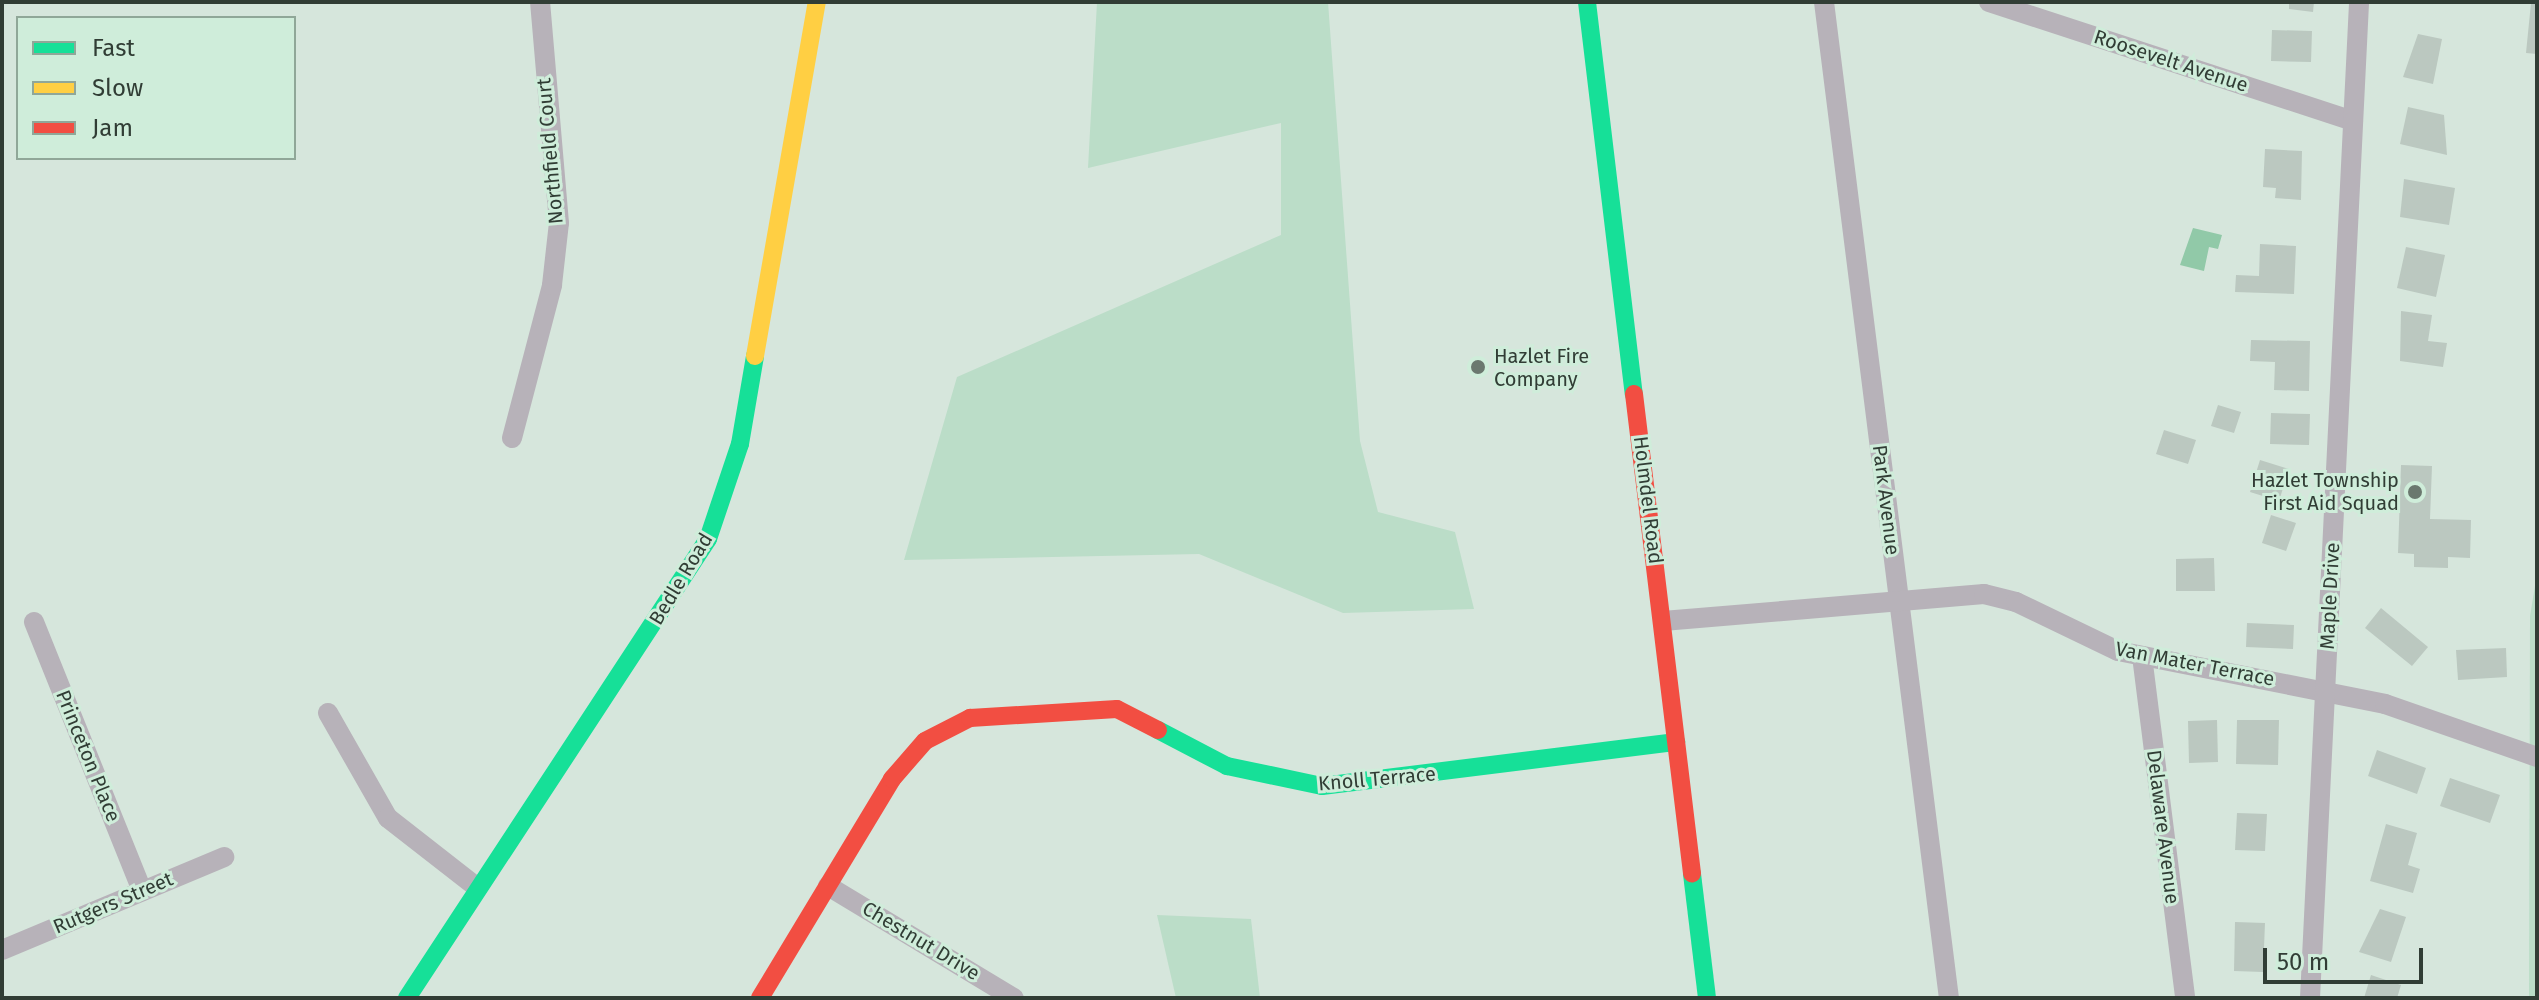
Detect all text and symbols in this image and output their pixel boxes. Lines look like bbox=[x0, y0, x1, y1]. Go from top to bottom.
legend bbox=[16, 16, 296, 160]
street label: Roosevelt Avenue bbox=[2091, 25, 2251, 97]
text: Fast bbox=[92, 34, 135, 62]
text: Slow bbox=[92, 74, 143, 102]
street label: Northfield Court bbox=[532, 77, 568, 225]
text: Jam bbox=[92, 114, 133, 142]
place label: Hazlet Fire Company bbox=[1494, 344, 1589, 391]
marker: Hazlet Fire Company bbox=[1469, 358, 1487, 376]
street label: Holmdel Road bbox=[1628, 435, 1668, 565]
street label: Park Avenue bbox=[1867, 443, 1905, 557]
place label: Hazlet Township First Aid Squad bbox=[2251, 468, 2399, 515]
marker: Hazlet Township First Aid Squad bbox=[2406, 483, 2424, 501]
street label: Bedle Road bbox=[644, 529, 718, 629]
street label: Maple Drive bbox=[2315, 542, 2345, 650]
street label: Van Mater Terrace bbox=[2114, 637, 2276, 691]
street label: Princeton Place bbox=[51, 687, 125, 825]
street label: Delaware Avenue bbox=[2142, 749, 2184, 905]
street label: Knoll Terrace bbox=[1317, 762, 1437, 796]
street label: Rutgers Street bbox=[49, 867, 177, 939]
street label: Chestnut Drive bbox=[858, 896, 984, 986]
scale bar bbox=[2267, 932, 2427, 982]
text: 50 m bbox=[2277, 948, 2329, 976]

